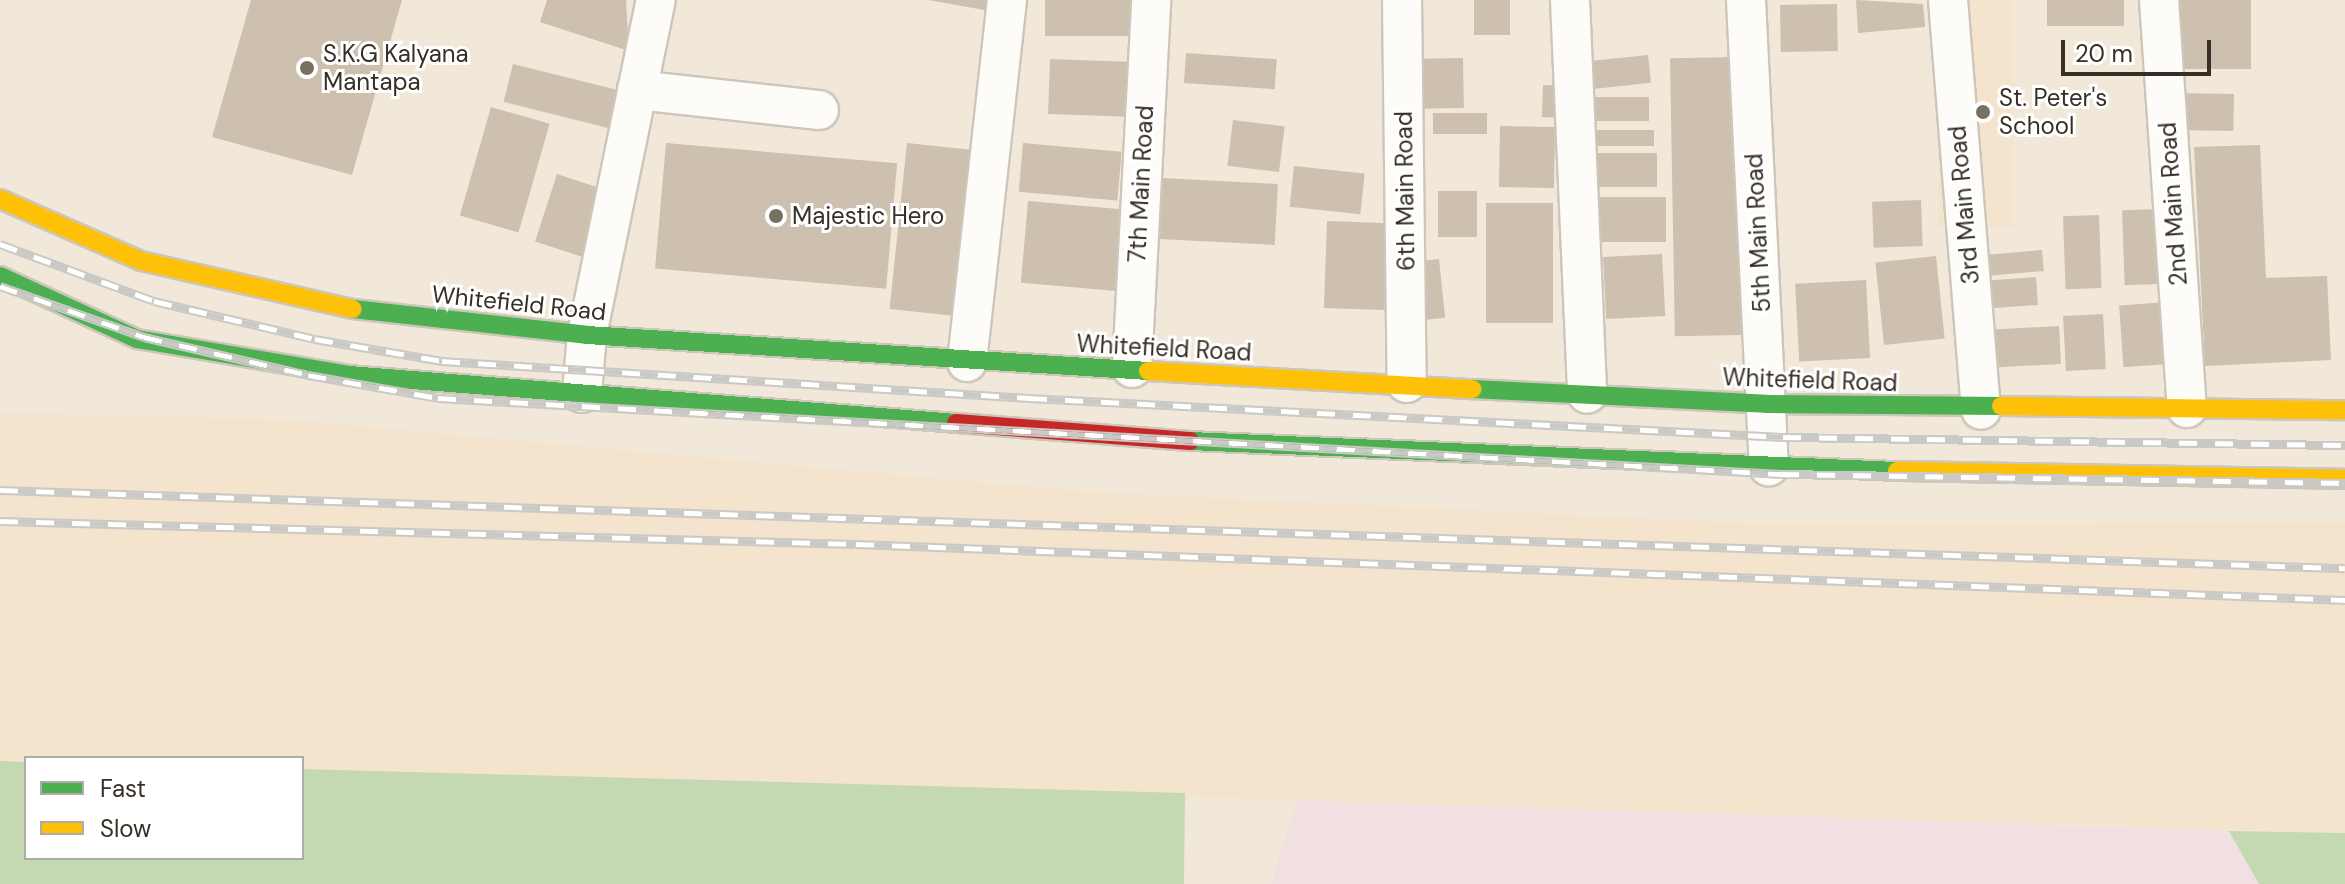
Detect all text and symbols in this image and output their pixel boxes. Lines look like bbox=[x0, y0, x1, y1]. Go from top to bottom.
scale bar bbox=[2065, 24, 2215, 74]
text: 20 m bbox=[2075, 38, 2133, 69]
place label: S.K.G Kalyana Mantapa bbox=[323, 40, 469, 96]
marker: S.K.G Kalyana Mantapa bbox=[298, 59, 316, 77]
place label: St. Peter's School bbox=[1999, 84, 2107, 140]
marker: St. Peter's School bbox=[1974, 103, 1992, 121]
street label: 7th Main Road bbox=[1122, 105, 1160, 263]
street label: 6th Main Road bbox=[1389, 111, 1421, 271]
street label: 2nd Main Road bbox=[2153, 121, 2193, 287]
street label: 3rd Main Road bbox=[1943, 125, 1985, 285]
street label: 5th Main Road bbox=[1739, 153, 1777, 313]
place label: Majestic Hero bbox=[792, 202, 944, 230]
marker: Majestic Hero bbox=[767, 207, 785, 225]
street label: Whitefield Road bbox=[430, 280, 608, 326]
street label: Whitefield Road bbox=[1076, 329, 1252, 367]
street label: Whitefield Road bbox=[1722, 363, 1898, 397]
legend bbox=[24, 756, 304, 860]
text: Fast bbox=[100, 773, 146, 804]
text: Slow bbox=[100, 813, 151, 844]

